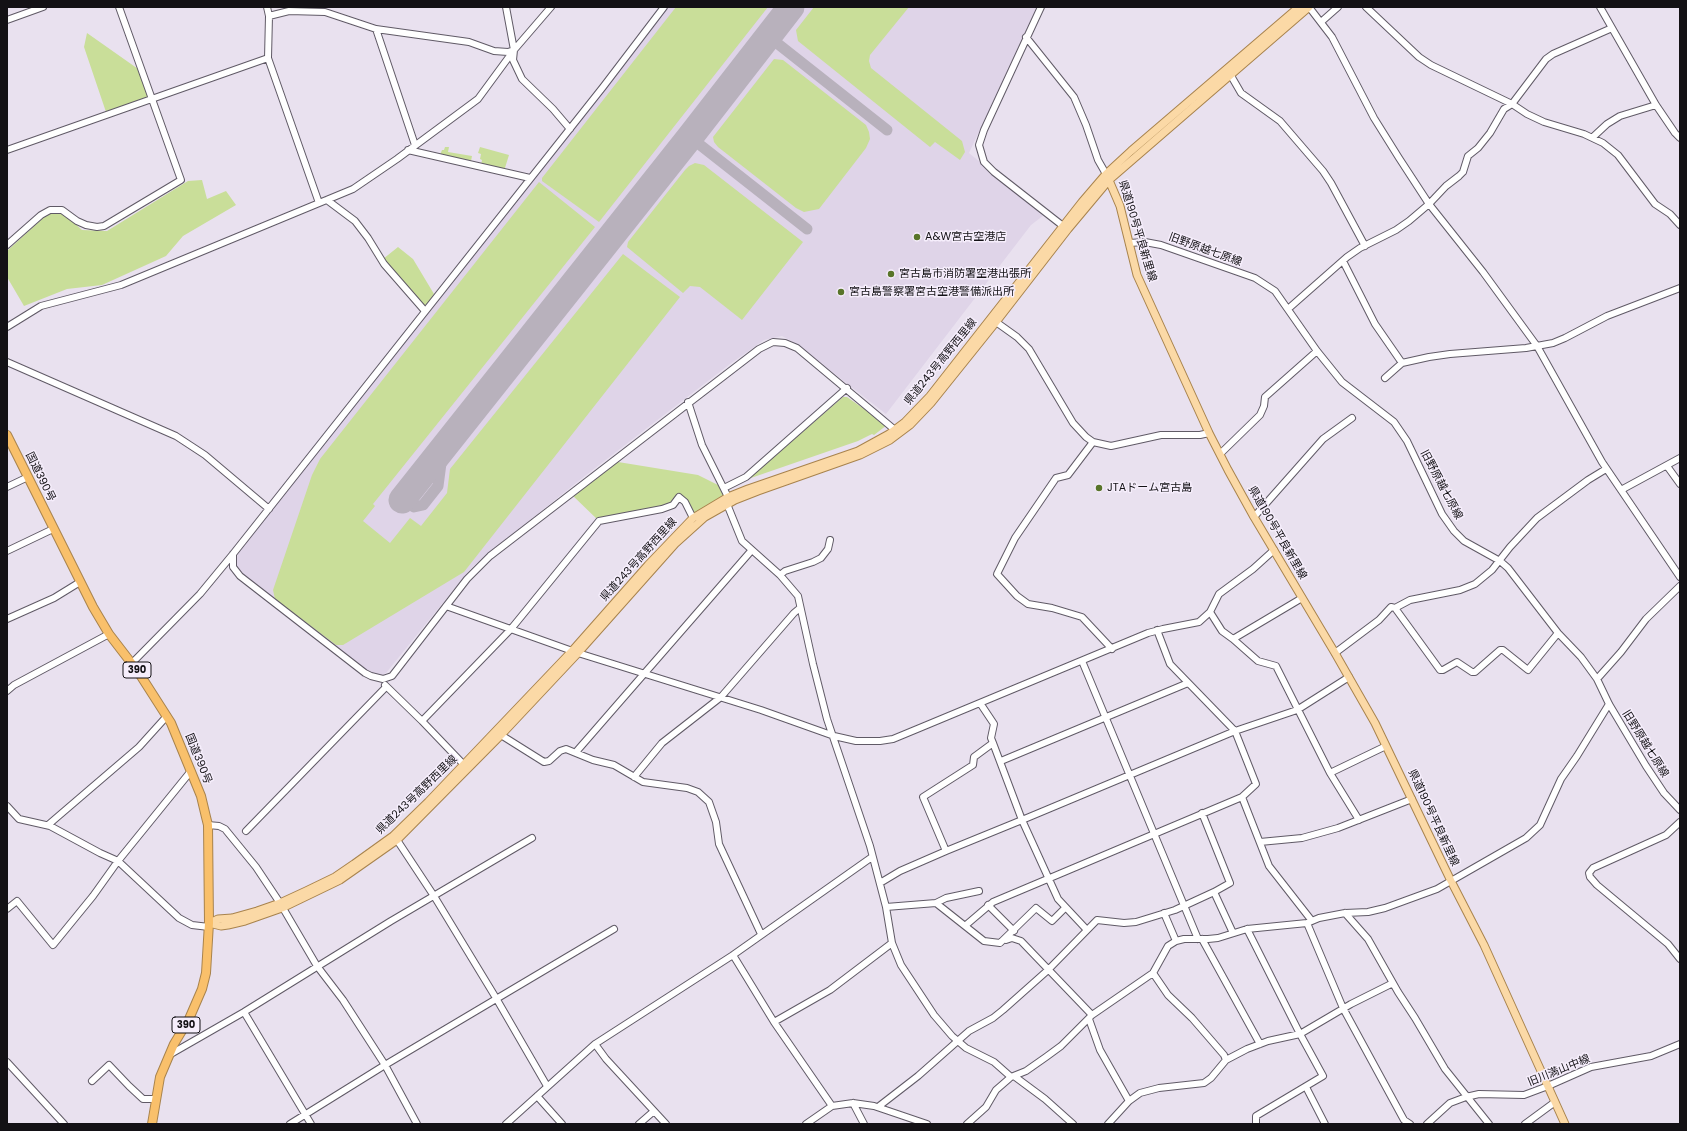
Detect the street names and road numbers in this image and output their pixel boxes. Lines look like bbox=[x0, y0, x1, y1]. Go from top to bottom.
street label: 県道190号平良新里線 bbox=[1115, 179, 1159, 283]
street label: 旧野原越七原線 bbox=[1167, 231, 1243, 269]
street label: 県道243号高野西里線 bbox=[902, 316, 980, 408]
street label: 旧野原越七原線 bbox=[1417, 448, 1465, 522]
street label: 国道390号 bbox=[22, 450, 58, 504]
street label: 県道190号平良新里線 bbox=[1245, 484, 1309, 582]
street label: 県道243号高野西里線 bbox=[598, 516, 680, 604]
road number: 390 bbox=[123, 662, 151, 678]
street label: 旧野原越七原線 bbox=[1619, 708, 1671, 780]
street label: 国道390号 bbox=[182, 732, 214, 786]
street label: 県道243号高野西里線 bbox=[374, 753, 460, 837]
street label: 県道190号平良新里線 bbox=[1405, 767, 1461, 869]
road number: 390 bbox=[172, 1017, 200, 1033]
street label: 旧川満山中線 bbox=[1526, 1053, 1592, 1089]

